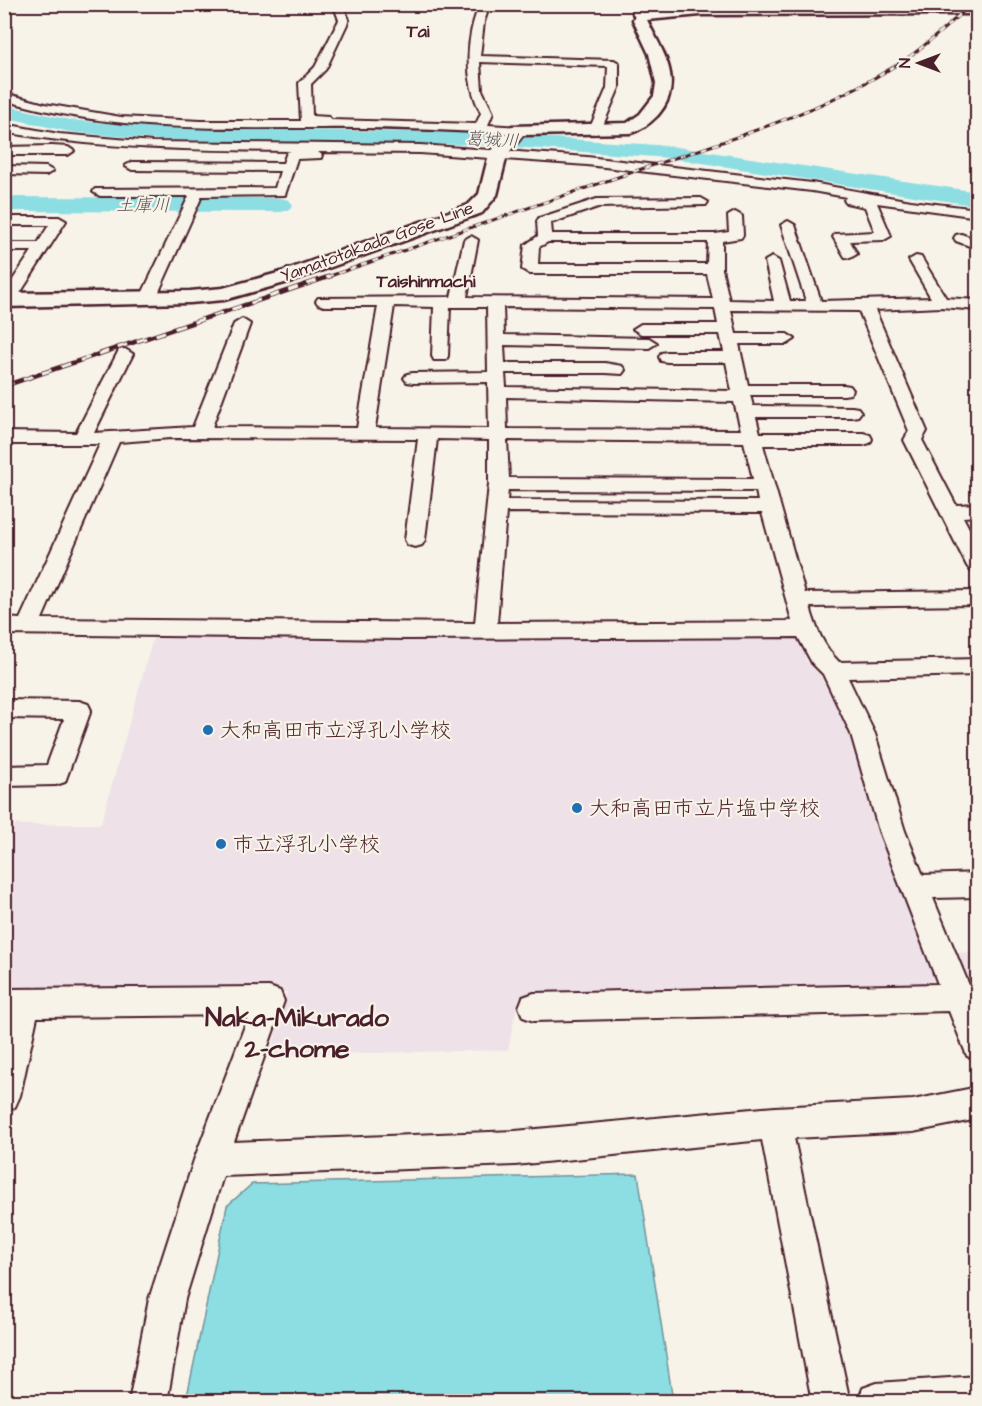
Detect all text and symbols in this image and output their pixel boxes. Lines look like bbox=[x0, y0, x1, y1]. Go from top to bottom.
district label: Tai bbox=[405, 19, 430, 44]
north arrow bbox=[889, 33, 949, 93]
text: N bbox=[894, 58, 916, 68]
water label: 葛城川 bbox=[464, 126, 520, 154]
water label: 土庫川 bbox=[116, 193, 170, 218]
street label: Yamatotakada Gose Line bbox=[277, 195, 477, 289]
district label: Taishinmachi bbox=[376, 269, 476, 294]
place label: 大和高田市立浮孔小学校 bbox=[220, 716, 451, 745]
marker: 大和高田市立浮孔小学校 bbox=[201, 723, 215, 737]
place label: 大和高田市立片塩中学校 bbox=[589, 794, 820, 823]
marker: 大和高田市立片塩中学校 bbox=[570, 801, 584, 815]
place label: 市立浮孔小学校 bbox=[233, 830, 380, 859]
marker: 市立浮孔小学校 bbox=[214, 837, 228, 851]
district label: Naka-Mikurado 2-chome bbox=[205, 999, 390, 1068]

